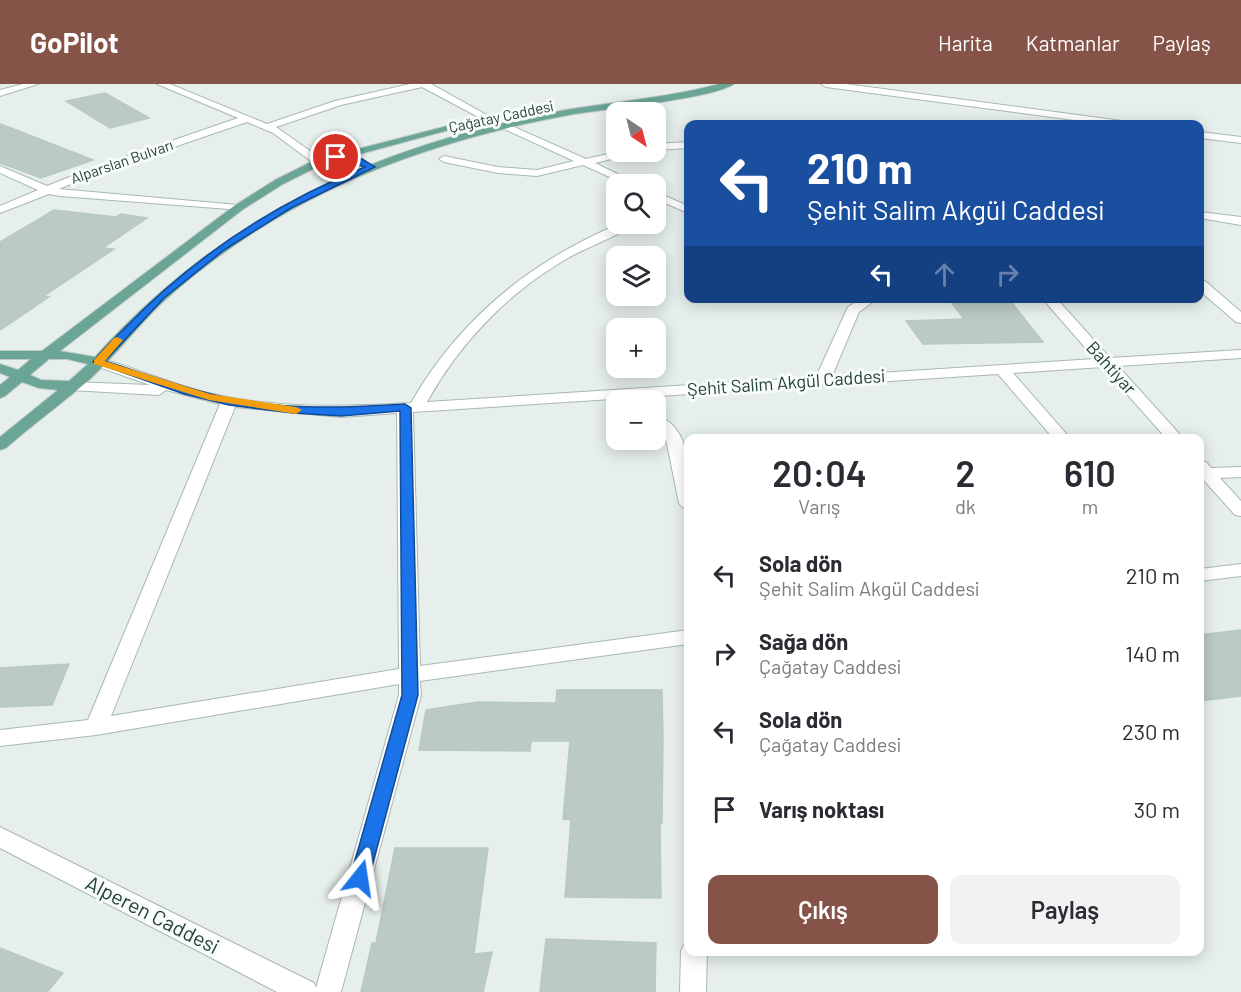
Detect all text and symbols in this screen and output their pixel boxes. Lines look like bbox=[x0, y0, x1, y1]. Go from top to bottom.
text: GoPilot bbox=[30, 25, 119, 59]
text: Harita bbox=[938, 30, 993, 55]
text: Katmanlar bbox=[1026, 30, 1120, 55]
text: Paylaş bbox=[1153, 30, 1211, 55]
street label: Çağatay Caddesi bbox=[447, 96, 555, 136]
north arrow bbox=[606, 102, 666, 162]
map controls bbox=[606, 102, 666, 450]
pin bbox=[310, 131, 361, 182]
street label: Alparslan Bulvarı bbox=[68, 135, 175, 187]
icon: arrive bbox=[319, 140, 352, 173]
text: 210 m bbox=[807, 142, 913, 192]
icon: left bbox=[708, 144, 786, 222]
button: search bbox=[606, 174, 666, 234]
text: Şehit Salim Akgül Caddesi bbox=[807, 193, 1104, 225]
button: layers bbox=[606, 246, 666, 306]
icon: left bbox=[865, 258, 898, 291]
icon: ahead bbox=[928, 258, 961, 291]
icon: right bbox=[991, 258, 1024, 291]
button: + bbox=[606, 318, 666, 378]
street label: Bahtiyar bbox=[1082, 336, 1142, 399]
street label: Şehit Salim Akgül Caddesi bbox=[686, 364, 886, 400]
button: − bbox=[606, 390, 666, 450]
text: 20:04 bbox=[772, 451, 867, 494]
text: 2 bbox=[955, 451, 975, 494]
text: 610 bbox=[1064, 451, 1116, 494]
text: Varış bbox=[798, 494, 841, 518]
text: dk bbox=[955, 494, 976, 518]
text: m bbox=[1082, 494, 1098, 518]
text: Sola dön bbox=[759, 550, 842, 576]
icon: left bbox=[708, 559, 741, 592]
text: 210 m bbox=[1126, 562, 1180, 588]
text: Şehit Salim Akgül Caddesi bbox=[759, 576, 979, 600]
text: Sağa dön bbox=[759, 628, 848, 654]
icon: right bbox=[708, 637, 741, 670]
text: 140 m bbox=[1125, 640, 1180, 666]
text: Çağatay Caddesi bbox=[759, 654, 901, 678]
text: Sola dön bbox=[759, 706, 842, 732]
icon: left bbox=[708, 715, 741, 748]
text: 230 m bbox=[1122, 718, 1180, 744]
text: Çağatay Caddesi bbox=[759, 732, 901, 756]
icon: arrive bbox=[708, 793, 741, 826]
text: Varış noktası bbox=[759, 796, 884, 822]
text: 30 m bbox=[1134, 796, 1180, 822]
position arrow bbox=[328, 846, 392, 910]
street label: Alperen Caddesi bbox=[82, 869, 224, 958]
button: Çıkış bbox=[708, 875, 938, 944]
button: Paylaş bbox=[950, 875, 1180, 944]

